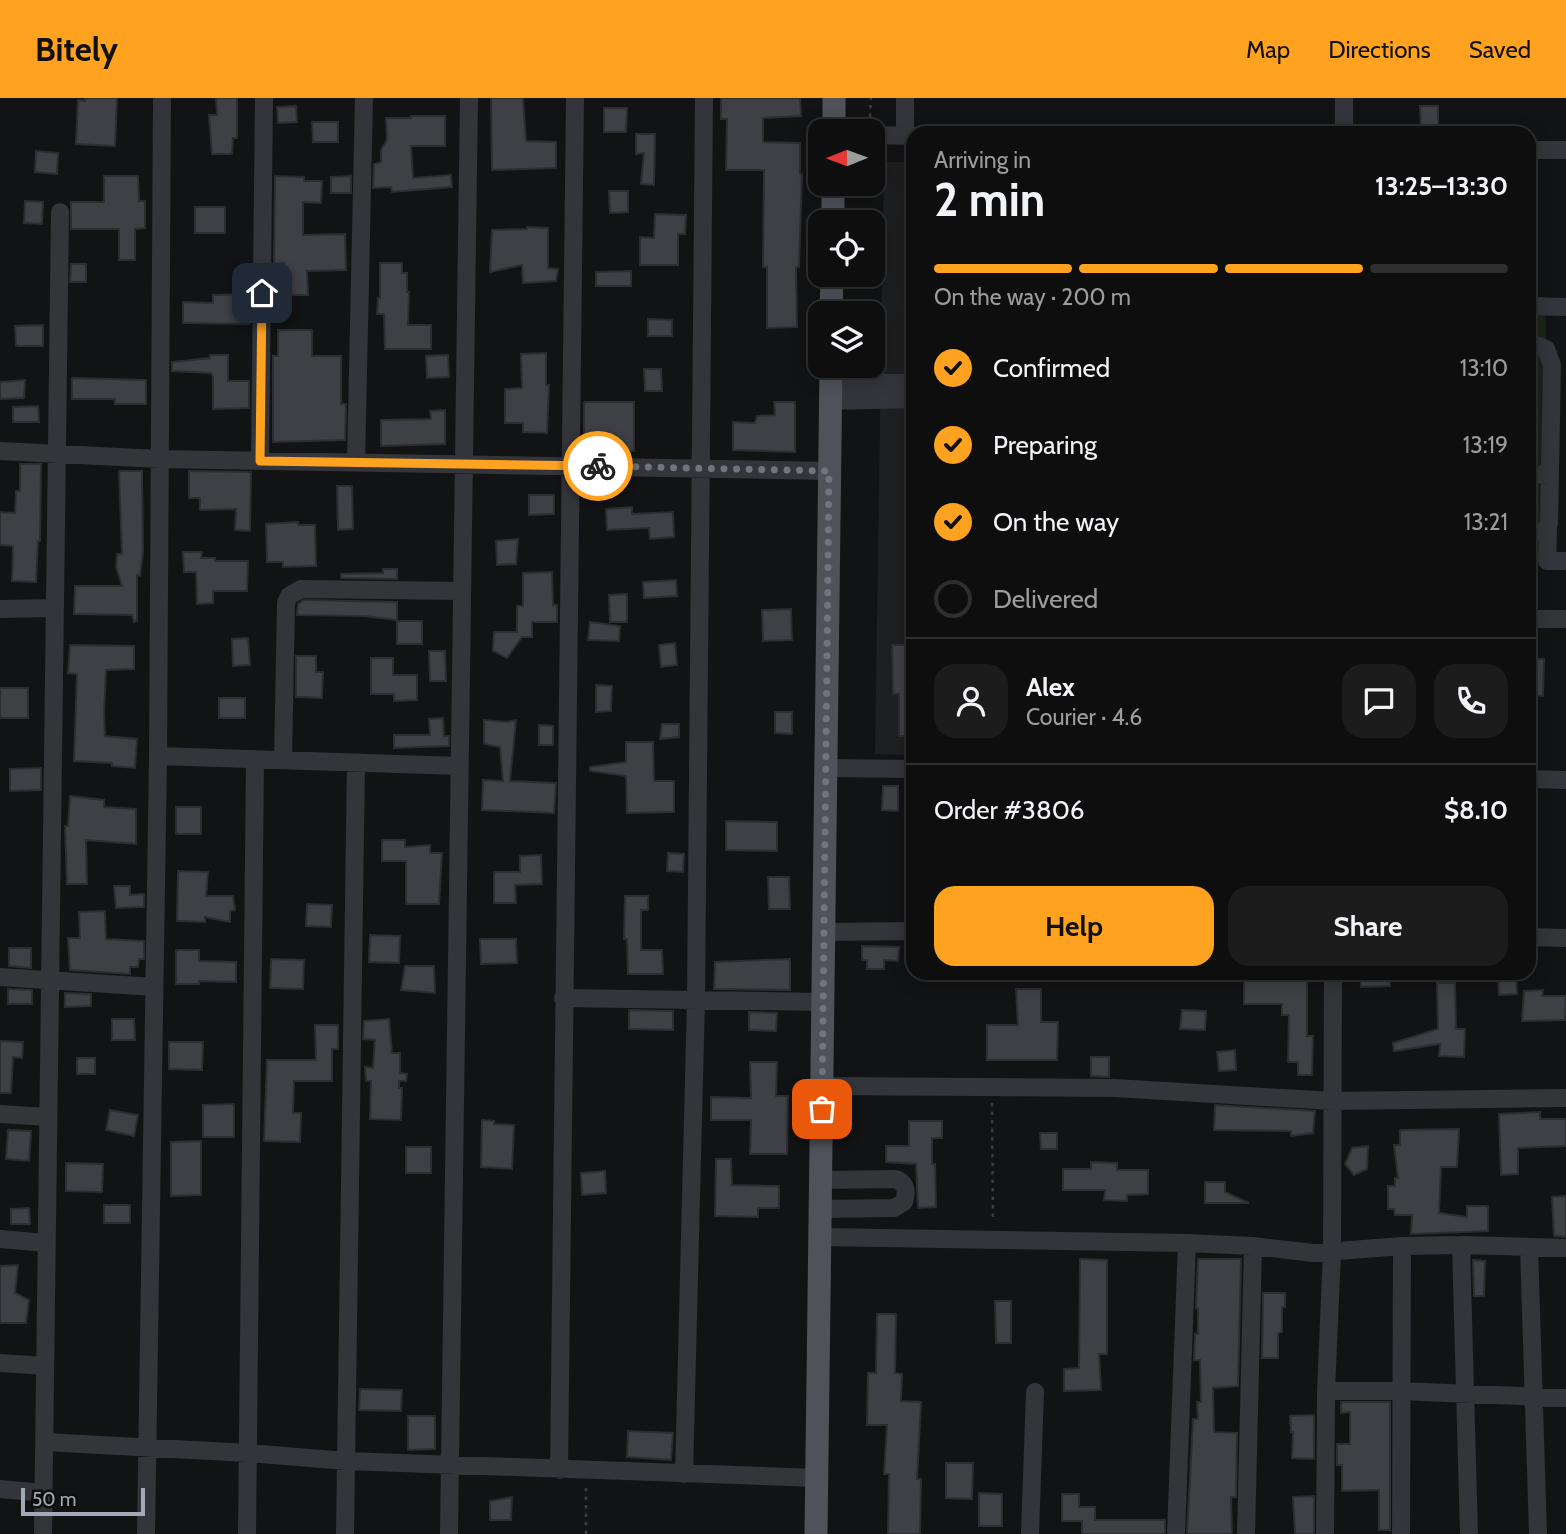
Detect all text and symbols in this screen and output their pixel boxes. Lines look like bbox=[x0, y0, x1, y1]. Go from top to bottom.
text: Bitely bbox=[35, 29, 118, 69]
text: Map bbox=[1246, 35, 1290, 64]
text: Directions bbox=[1328, 35, 1431, 64]
text: Saved bbox=[1469, 35, 1531, 64]
north arrow bbox=[808, 119, 886, 196]
map controls bbox=[808, 119, 885, 378]
text: Arriving in bbox=[934, 146, 1031, 174]
text: 13:25–13:30 bbox=[1375, 170, 1508, 202]
text: 2 min bbox=[934, 172, 1045, 228]
button: locate bbox=[808, 210, 885, 287]
pin bbox=[232, 263, 292, 323]
icon: home bbox=[243, 274, 281, 312]
text: On the way · 200 m bbox=[934, 283, 1131, 311]
button: layers bbox=[808, 301, 885, 378]
icon: check bbox=[934, 349, 972, 387]
text: Confirmed bbox=[993, 352, 1110, 384]
text: 13:10 bbox=[1460, 354, 1508, 382]
icon: check bbox=[934, 426, 972, 464]
text: Preparing bbox=[993, 429, 1097, 461]
courier bbox=[563, 431, 633, 501]
text: 13:19 bbox=[1463, 431, 1508, 459]
icon: bike bbox=[579, 447, 617, 485]
icon: check bbox=[934, 503, 972, 541]
text: On the way bbox=[993, 506, 1119, 538]
text: 13:21 bbox=[1464, 508, 1508, 536]
text: Delivered bbox=[993, 583, 1098, 615]
button: person bbox=[934, 664, 1008, 738]
button: chat bbox=[1342, 664, 1416, 738]
button: phone bbox=[1434, 664, 1508, 738]
text: Alex bbox=[1026, 671, 1075, 703]
text: Courier · 4.6 bbox=[1026, 703, 1142, 731]
text: Order #3806 bbox=[934, 794, 1085, 826]
text: $8.10 bbox=[1444, 794, 1508, 826]
button: Help bbox=[934, 886, 1214, 966]
button: Share bbox=[1228, 886, 1508, 966]
pin bbox=[792, 1079, 852, 1139]
icon: bag bbox=[803, 1090, 841, 1128]
scale bar bbox=[21, 1485, 145, 1517]
text: 50 m bbox=[32, 1488, 76, 1511]

